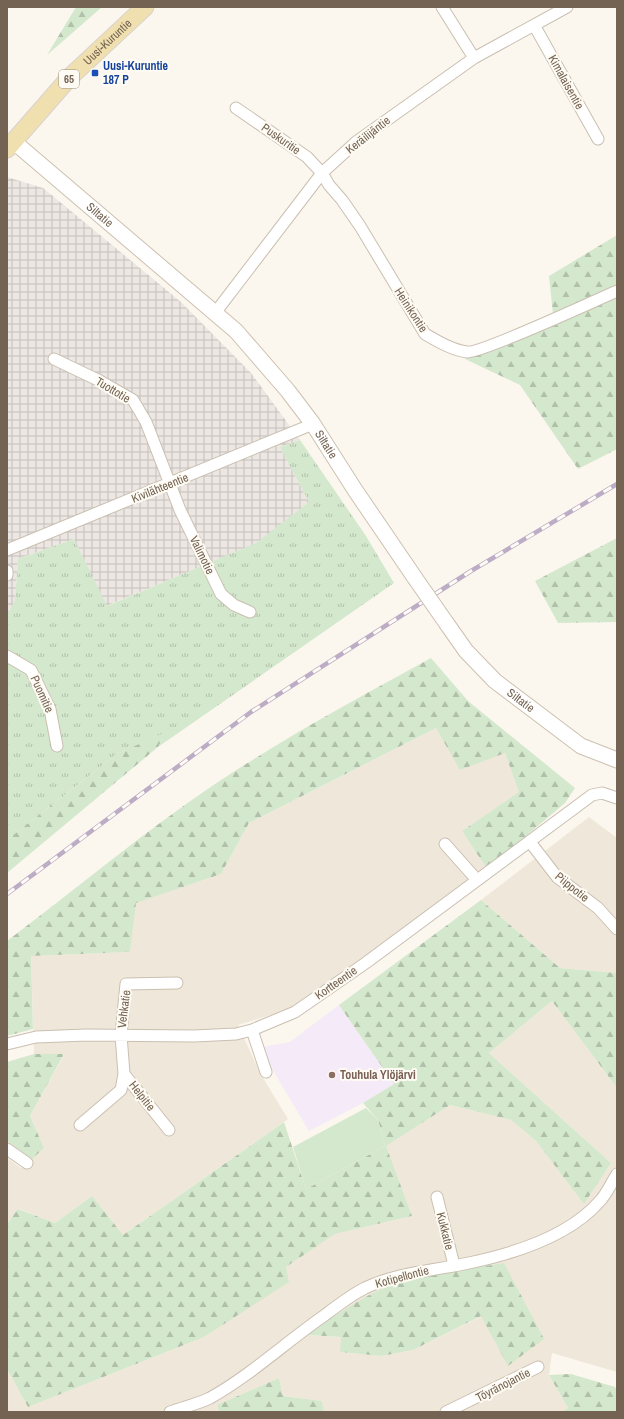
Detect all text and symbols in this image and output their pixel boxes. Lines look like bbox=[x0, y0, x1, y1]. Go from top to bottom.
street label: Uusi-Kuruntie bbox=[80, 15, 135, 69]
street label: Kimalaisentie bbox=[544, 52, 588, 112]
place label: Uusi-Kuruntie 187 P bbox=[103, 58, 169, 88]
marker: Uusi-Kuruntie 187 P bbox=[90, 68, 100, 78]
road number: 65 bbox=[59, 70, 79, 88]
street label: Keräilijäntie bbox=[342, 113, 394, 157]
street label: Puskuritie bbox=[258, 120, 304, 158]
street label: Siltatie bbox=[83, 199, 117, 231]
street label: Heinikontie bbox=[391, 285, 431, 335]
street label: Tuottotie bbox=[93, 373, 133, 407]
street label: Siltatie bbox=[311, 427, 341, 462]
street label: Kivilähteentie bbox=[129, 469, 191, 507]
street label: Valimotie bbox=[186, 533, 218, 577]
street label: Puomitie bbox=[27, 673, 57, 715]
street label: Siltatie bbox=[504, 685, 538, 716]
street label: Piippotie bbox=[552, 868, 592, 906]
street label: Kortteentie bbox=[312, 963, 360, 1003]
street label: Vehkatie bbox=[114, 989, 134, 1029]
place label: Touhula Ylöjärvi bbox=[340, 1067, 416, 1083]
marker: Touhula Ylöjärvi bbox=[327, 1070, 337, 1080]
street label: Helpitie bbox=[125, 1078, 159, 1114]
street label: Kukkatie bbox=[433, 1210, 457, 1252]
street label: Kotipellontie bbox=[374, 1262, 430, 1292]
street label: Töyränojantie bbox=[473, 1364, 533, 1406]

